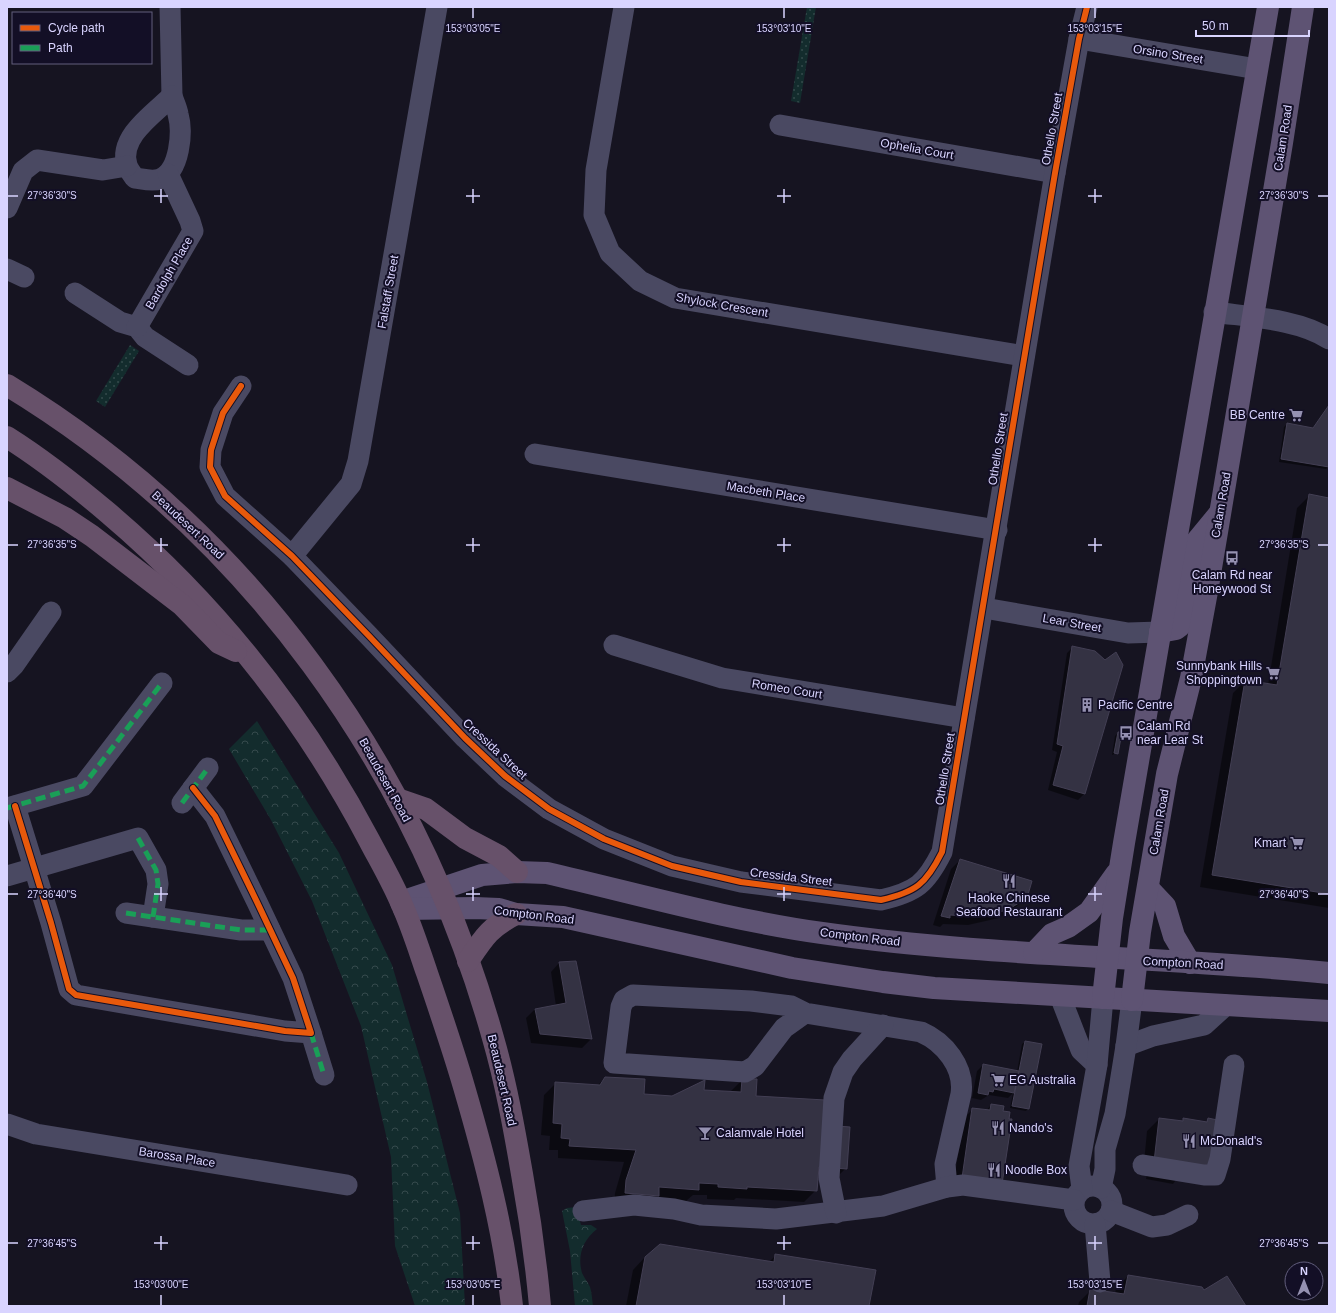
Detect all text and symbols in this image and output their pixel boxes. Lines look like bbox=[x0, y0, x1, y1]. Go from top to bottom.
legend bbox=[12, 12, 152, 64]
scale bar bbox=[1196, 12, 1309, 38]
text: 50 m bbox=[1202, 19, 1229, 33]
text: Cycle path bbox=[48, 21, 105, 35]
text: 153°03'05"E bbox=[445, 23, 501, 34]
text: 153°03'10"E bbox=[756, 23, 812, 34]
text: 153°03'15"E bbox=[1067, 23, 1123, 34]
text: Path bbox=[48, 41, 73, 55]
street label: Orsino Street bbox=[1132, 42, 1205, 67]
street label: Othello Street bbox=[1039, 91, 1065, 166]
street label: Calam Road bbox=[1271, 104, 1295, 172]
street label: Ophelia Court bbox=[879, 136, 955, 162]
text: 27°36'30"S bbox=[27, 190, 77, 201]
text: 27°36'30"S bbox=[1259, 190, 1309, 201]
street label: Bardolph Place bbox=[143, 234, 196, 312]
street label: Falstaff Street bbox=[375, 253, 401, 330]
street label: Shylock Crescent bbox=[675, 290, 770, 320]
supermarket icon: BB Centre bbox=[1288, 407, 1304, 423]
place label: BB Centre bbox=[1230, 408, 1285, 422]
street label: Othello Street bbox=[985, 411, 1011, 486]
street label: Calam Road bbox=[1208, 471, 1234, 539]
street label: Macbeth Place bbox=[726, 479, 807, 505]
street label: Beaudesert Road bbox=[149, 488, 227, 562]
text: 27°36'35"S bbox=[27, 539, 77, 550]
text: 27°36'35"S bbox=[1259, 539, 1309, 550]
bus stop icon: Calam Rd near Honeywood St bbox=[1224, 550, 1240, 566]
place label: Calam Rd near Honeywood St bbox=[1192, 568, 1272, 596]
street label: Lear Street bbox=[1042, 611, 1103, 635]
place label: Sunnybank Hills Shoppingtown bbox=[1176, 659, 1262, 687]
supermarket icon: Sunnybank Hills Shoppingtown bbox=[1265, 665, 1281, 681]
street label: Romeo Court bbox=[751, 677, 824, 702]
building icon: Pacific Centre bbox=[1079, 697, 1095, 713]
place label: Pacific Centre bbox=[1098, 698, 1173, 712]
street label: Cressida Street bbox=[460, 716, 531, 783]
place label: Calam Rd near Lear St bbox=[1137, 719, 1204, 747]
bus stop icon: Calam Rd near Lear St bbox=[1118, 725, 1134, 741]
street label: Othello Street bbox=[932, 731, 958, 806]
street label: Beaudesert Road bbox=[356, 736, 414, 824]
street label: Calam Road bbox=[1146, 788, 1172, 856]
supermarket icon: Kmart bbox=[1289, 835, 1305, 851]
place label: Kmart bbox=[1254, 836, 1287, 850]
street label: Cressida Street bbox=[749, 865, 834, 889]
restaurant icon: Haoke Chinese Seafood Restaurant bbox=[1001, 873, 1017, 889]
text: 27°36'40"S bbox=[27, 889, 77, 900]
text: 27°36'40"S bbox=[1259, 889, 1309, 900]
place label: Haoke Chinese Seafood Restaurant bbox=[956, 891, 1063, 919]
street label: Compton Road bbox=[493, 903, 575, 927]
street label: Compton Road bbox=[819, 925, 901, 949]
street label: Compton Road bbox=[1142, 954, 1224, 972]
street label: Beaudesert Road bbox=[485, 1033, 519, 1127]
supermarket icon: EG Australia bbox=[990, 1072, 1006, 1088]
place label: EG Australia bbox=[1009, 1073, 1076, 1087]
restaurant icon: Nando's bbox=[990, 1120, 1006, 1136]
place label: Nando's bbox=[1009, 1121, 1053, 1135]
bar icon: Calamvale Hotel bbox=[697, 1125, 713, 1141]
place label: Calamvale Hotel bbox=[716, 1126, 804, 1140]
restaurant icon: McDonald's bbox=[1181, 1133, 1197, 1149]
place label: McDonald's bbox=[1200, 1134, 1262, 1148]
street label: Barossa Place bbox=[138, 1144, 217, 1170]
restaurant icon: Noodle Box bbox=[986, 1162, 1002, 1178]
place label: Noodle Box bbox=[1005, 1163, 1067, 1177]
text: 27°36'45"S bbox=[27, 1238, 77, 1249]
text: 27°36'45"S bbox=[1259, 1238, 1309, 1249]
north arrow bbox=[1284, 1261, 1324, 1301]
text: N bbox=[1300, 1265, 1308, 1277]
text: 153°03'00"E bbox=[133, 1279, 189, 1290]
text: 153°03'05"E bbox=[445, 1279, 501, 1290]
text: 153°03'10"E bbox=[756, 1279, 812, 1290]
text: 153°03'15"E bbox=[1067, 1279, 1123, 1290]

